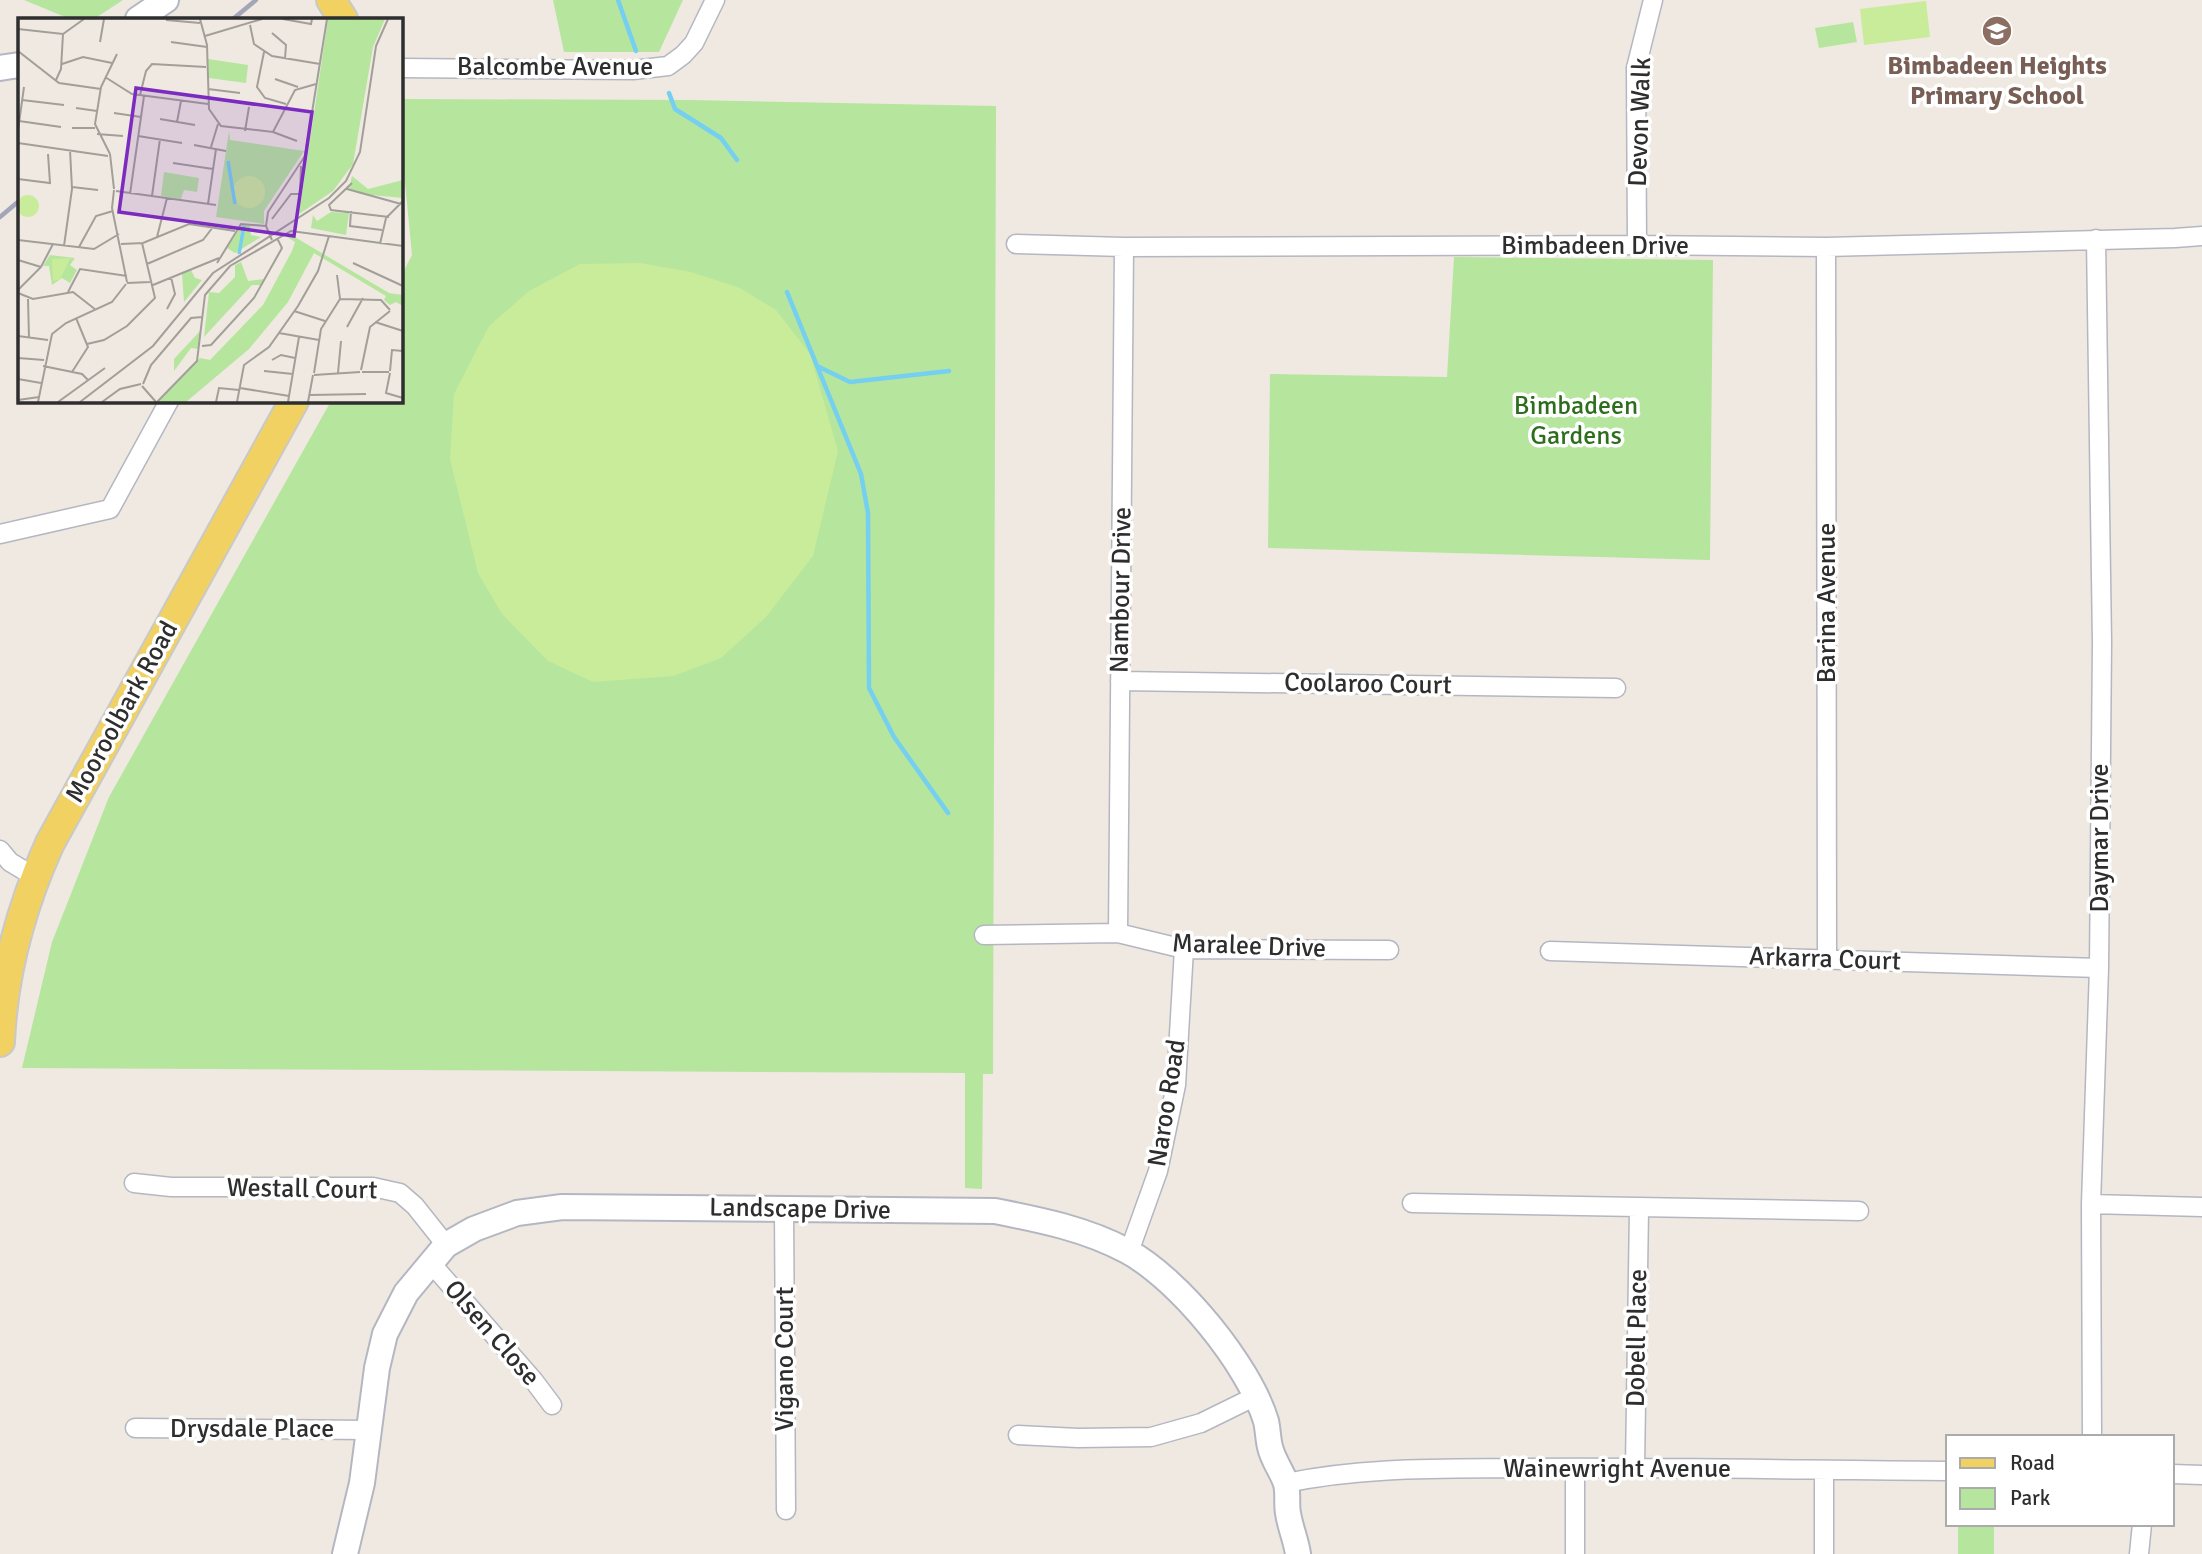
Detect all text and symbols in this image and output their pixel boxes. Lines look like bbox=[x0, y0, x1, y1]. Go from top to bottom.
school or university icon: Bimbadeen Heights Primary School bbox=[1980, 14, 2014, 48]
inset map bbox=[18, 18, 402, 402]
place label: Bimbadeen Heights Primary School bbox=[1887, 50, 2107, 112]
street label: Balcombe Avenue bbox=[457, 51, 653, 83]
street label: Devon Walk bbox=[1622, 57, 1658, 187]
street label: Bimbadeen Drive bbox=[1501, 230, 1689, 262]
park label: Bimbadeen Gardens bbox=[1514, 390, 1638, 452]
street label: Nambour Drive bbox=[1104, 506, 1138, 674]
street label: Barina Avenue bbox=[1811, 523, 1843, 683]
street label: Mooroolbark Road bbox=[59, 616, 185, 808]
street label: Coolaroo Court bbox=[1284, 667, 1452, 701]
street label: Daymar Drive bbox=[2084, 764, 2116, 912]
street label: Maralee Drive bbox=[1171, 927, 1327, 965]
street label: Arkarra Court bbox=[1748, 940, 1902, 978]
street label: Naroo Road bbox=[1141, 1037, 1193, 1169]
street label: Westall Court bbox=[226, 1172, 378, 1206]
street label: Landscape Drive bbox=[709, 1191, 891, 1227]
street label: Dobell Place bbox=[1620, 1269, 1654, 1407]
street label: Olsen Close bbox=[437, 1273, 547, 1393]
street label: Vigano Court bbox=[769, 1287, 801, 1431]
street label: Drysdale Place bbox=[170, 1413, 334, 1445]
legend bbox=[1946, 1435, 2174, 1526]
text: Road bbox=[2010, 1450, 2055, 1476]
street label: Wainewright Avenue bbox=[1503, 1453, 1731, 1485]
text: Park bbox=[2010, 1485, 2051, 1511]

